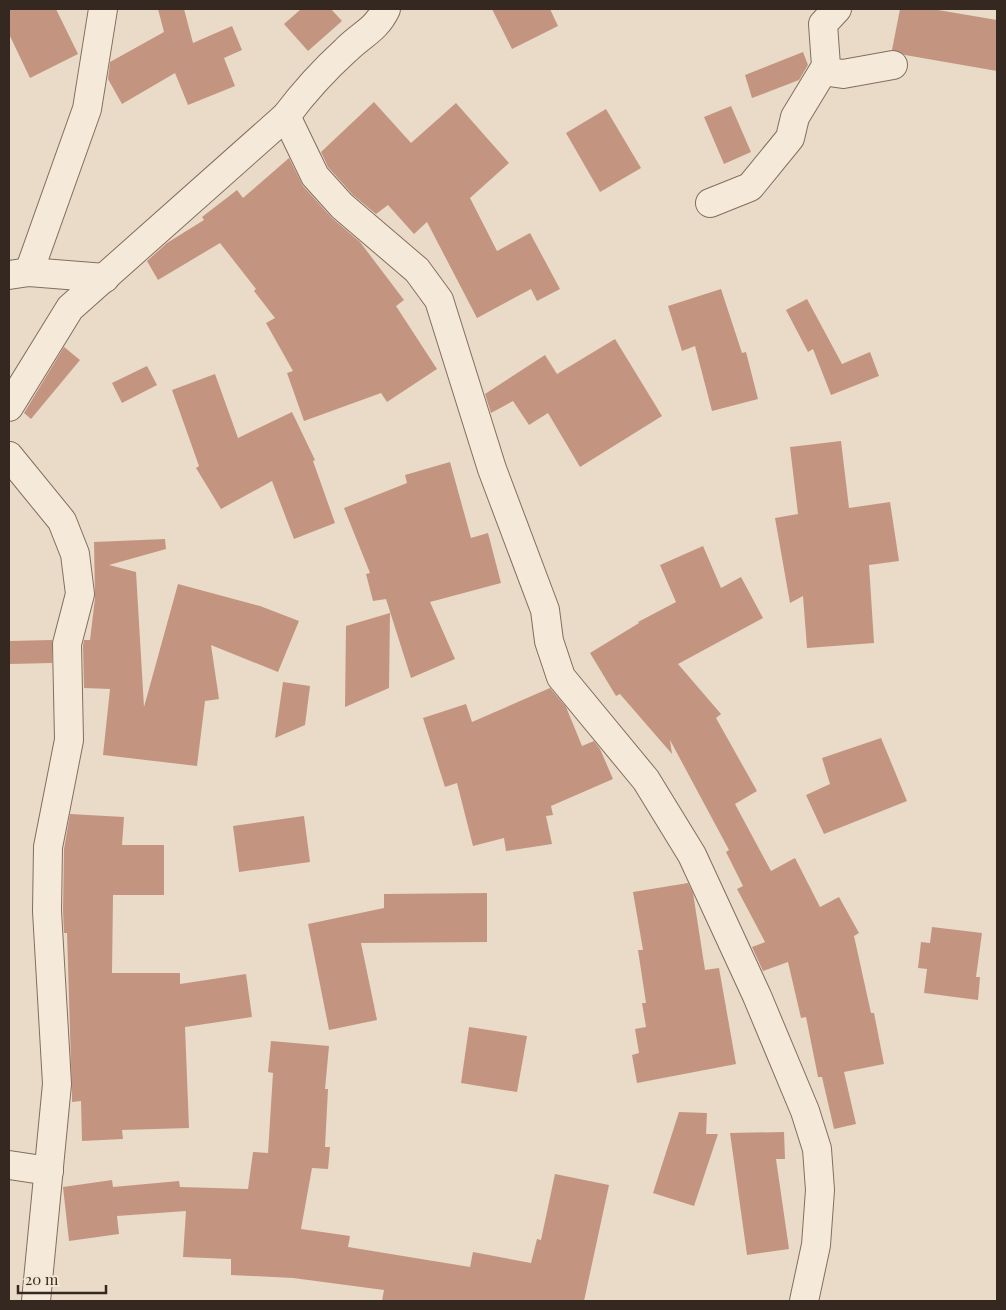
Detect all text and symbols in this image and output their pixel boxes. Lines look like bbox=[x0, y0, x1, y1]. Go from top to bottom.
scale bar bbox=[18, 1262, 105, 1294]
text: 20 m bbox=[25, 1269, 59, 1289]

